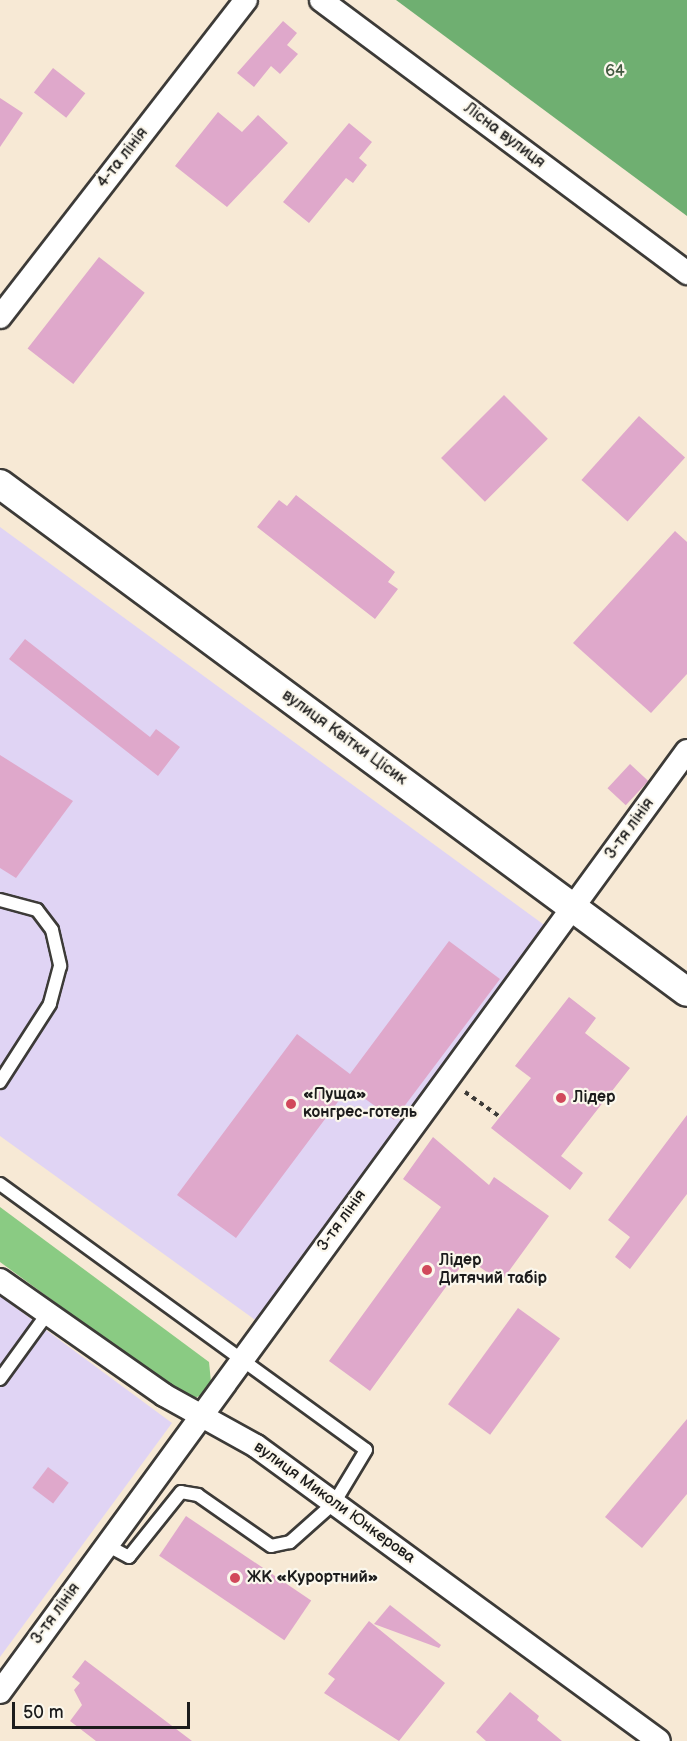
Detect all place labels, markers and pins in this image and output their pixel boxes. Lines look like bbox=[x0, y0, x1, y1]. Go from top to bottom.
place label: «Пуща» конгрес-готель bbox=[303, 1085, 417, 1123]
place label: Лідер bbox=[573, 1088, 615, 1108]
marker: Лідер bbox=[554, 1091, 568, 1105]
marker: «Пуща» конгрес-готель bbox=[284, 1097, 298, 1111]
place label: Лідер Дитячий табір bbox=[439, 1251, 547, 1289]
marker: Лідер Дитячий табір bbox=[420, 1263, 434, 1277]
place label: ЖК «Курортний» bbox=[247, 1568, 378, 1588]
marker: ЖК «Курортний» bbox=[228, 1571, 242, 1585]

